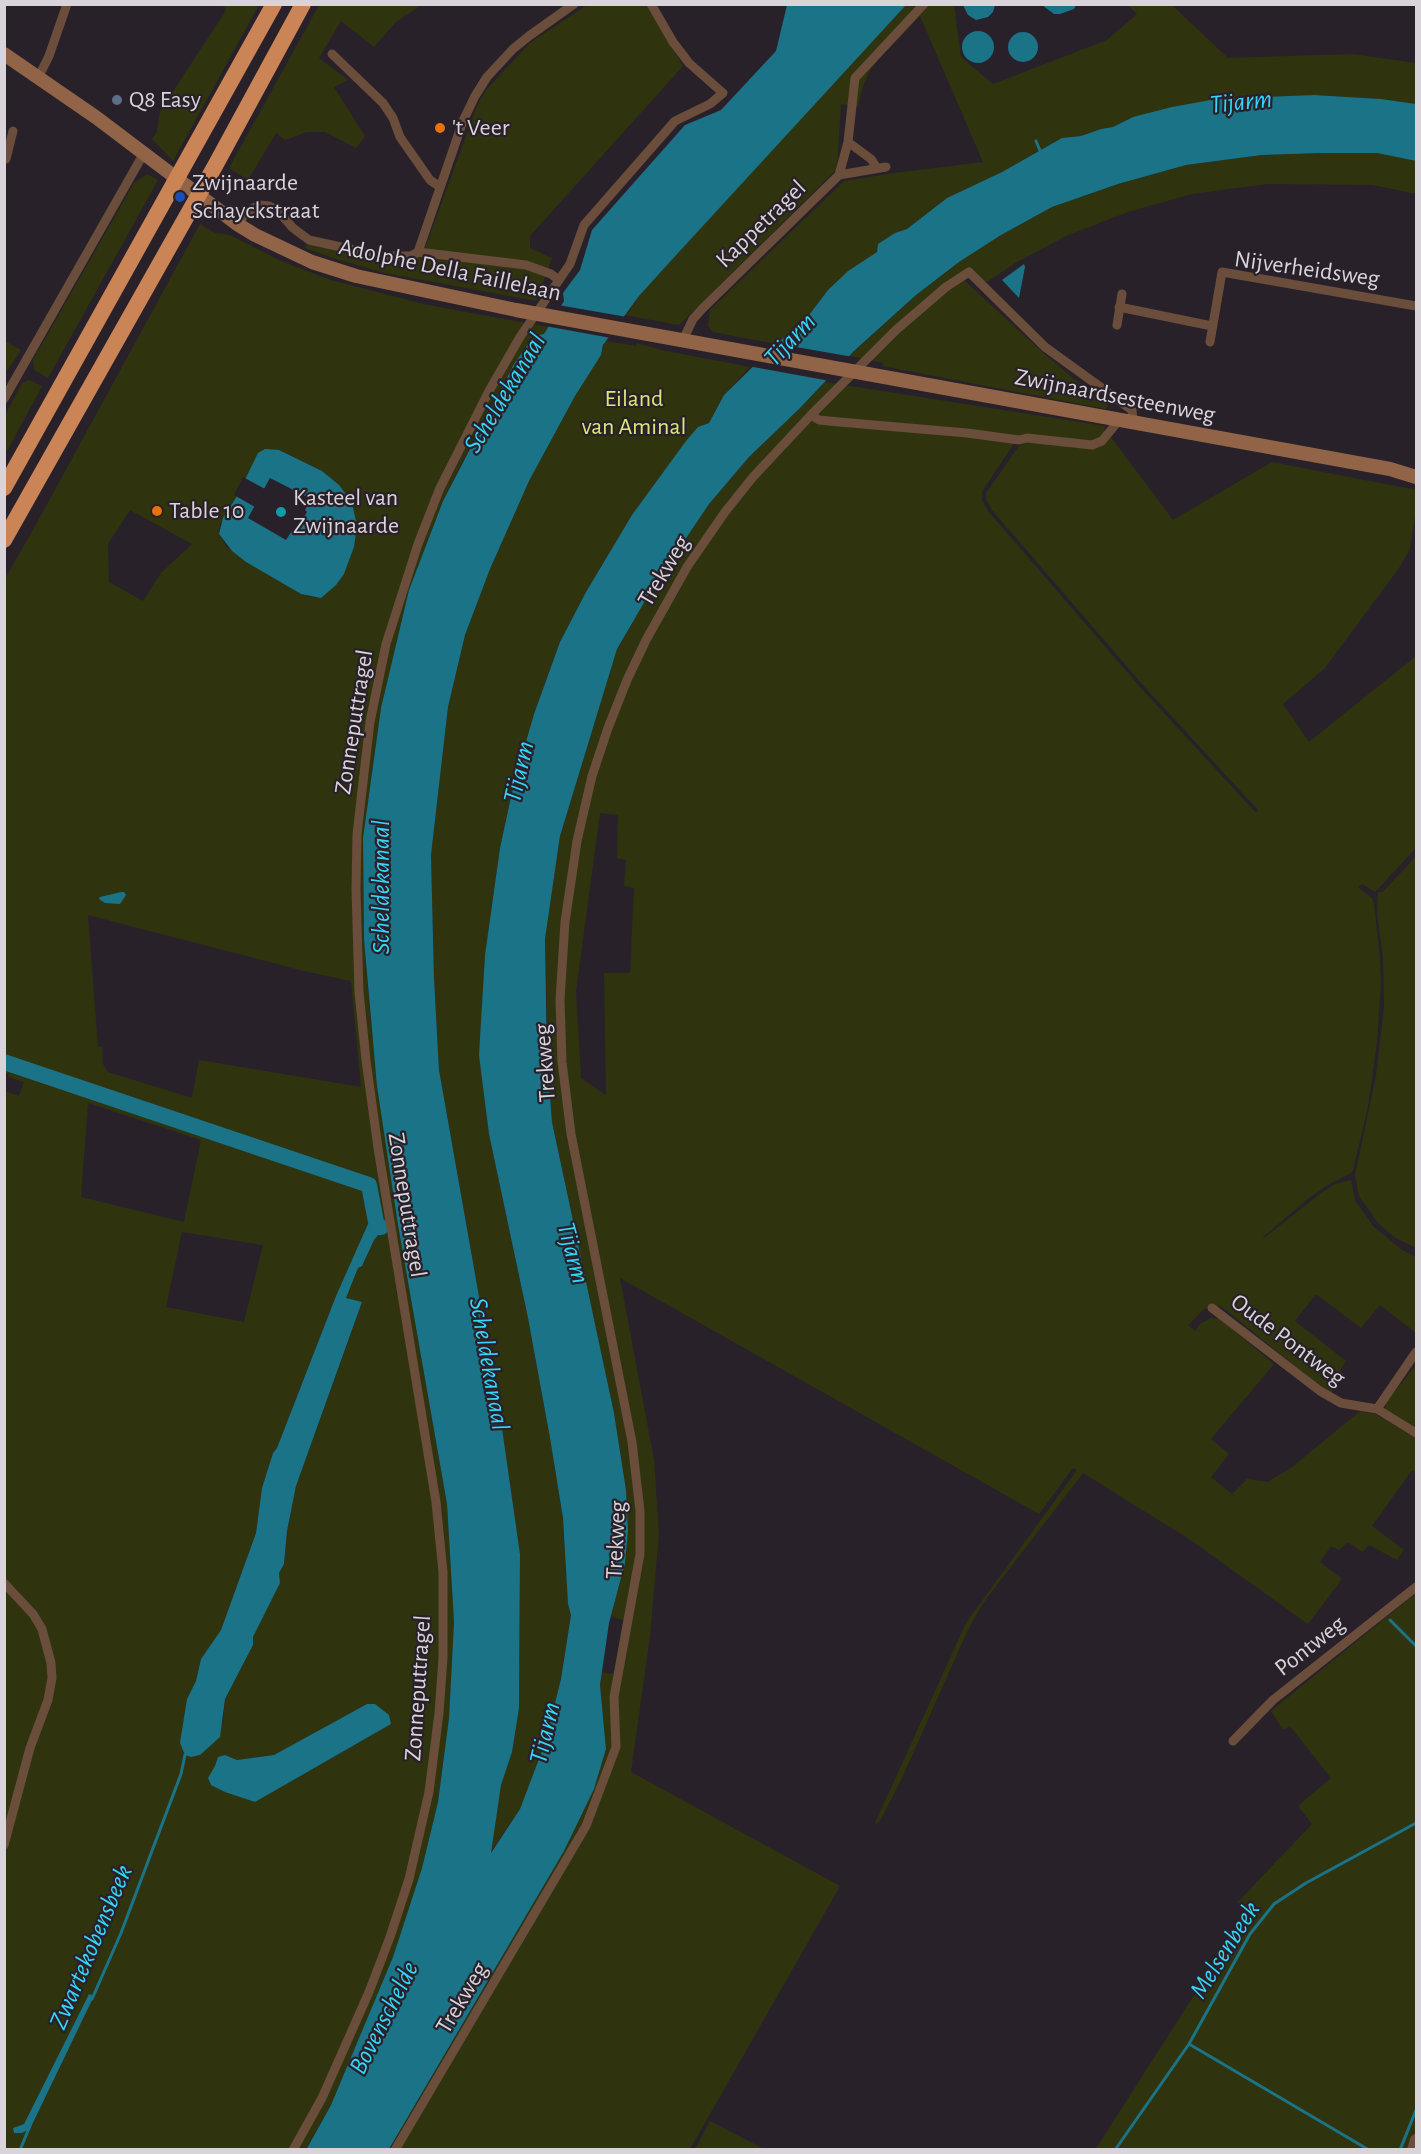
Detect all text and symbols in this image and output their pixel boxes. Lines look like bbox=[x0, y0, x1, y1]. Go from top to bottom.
water label: Tijarm bbox=[1208, 83, 1274, 121]
place label: Q8 Easy bbox=[129, 86, 201, 114]
marker: Q8 Easy bbox=[110, 93, 124, 107]
place label: 't Veer bbox=[452, 114, 509, 142]
marker: 't Veer bbox=[433, 121, 447, 135]
place label: Zwijnaarde Schayckstraat bbox=[192, 169, 319, 225]
street label: Kappetragel bbox=[710, 174, 812, 274]
marker: Zwijnaarde Schayckstraat bbox=[173, 190, 187, 204]
street label: Adolphe Della Faillelaan bbox=[336, 232, 564, 308]
street label: Nijverheidsweg bbox=[1233, 245, 1381, 293]
water label: Tijarm bbox=[757, 307, 823, 373]
water label: Scheldekanaal bbox=[457, 327, 553, 459]
street label: Zwijnaardsesteenweg bbox=[1012, 362, 1218, 430]
park label: Eiland van Aminal bbox=[582, 385, 686, 441]
place label: Kasteel van Zwijnaarde bbox=[293, 484, 399, 540]
place label: Table 10 bbox=[169, 497, 244, 525]
marker: Table 10 bbox=[150, 504, 164, 518]
marker: Kasteel van Zwijnaarde bbox=[274, 505, 288, 519]
street label: Trekweg bbox=[631, 530, 697, 612]
street label: Zonneputtragel bbox=[328, 648, 380, 796]
water label: Tijarm bbox=[497, 738, 541, 806]
water label: Scheldekanaal bbox=[365, 820, 397, 954]
street label: Trekweg bbox=[528, 1023, 562, 1103]
street label: Zonneputtragel bbox=[381, 1131, 433, 1279]
water label: Tijarm bbox=[550, 1219, 596, 1287]
street label: Oude Pontweg bbox=[1225, 1287, 1351, 1393]
water label: Scheldekanaal bbox=[462, 1295, 516, 1433]
street label: Trekweg bbox=[600, 1500, 632, 1580]
street label: Pontweg bbox=[1269, 1610, 1351, 1682]
street label: Zonneputtragel bbox=[399, 1614, 437, 1762]
water label: Tijarm bbox=[523, 1699, 567, 1767]
water label: Zwartekobensbeek bbox=[42, 1860, 140, 2034]
water label: Melsenbeek bbox=[1183, 1896, 1267, 2004]
water label: Bovenschelde bbox=[342, 1956, 426, 2080]
street label: Trekweg bbox=[429, 1957, 495, 2039]

